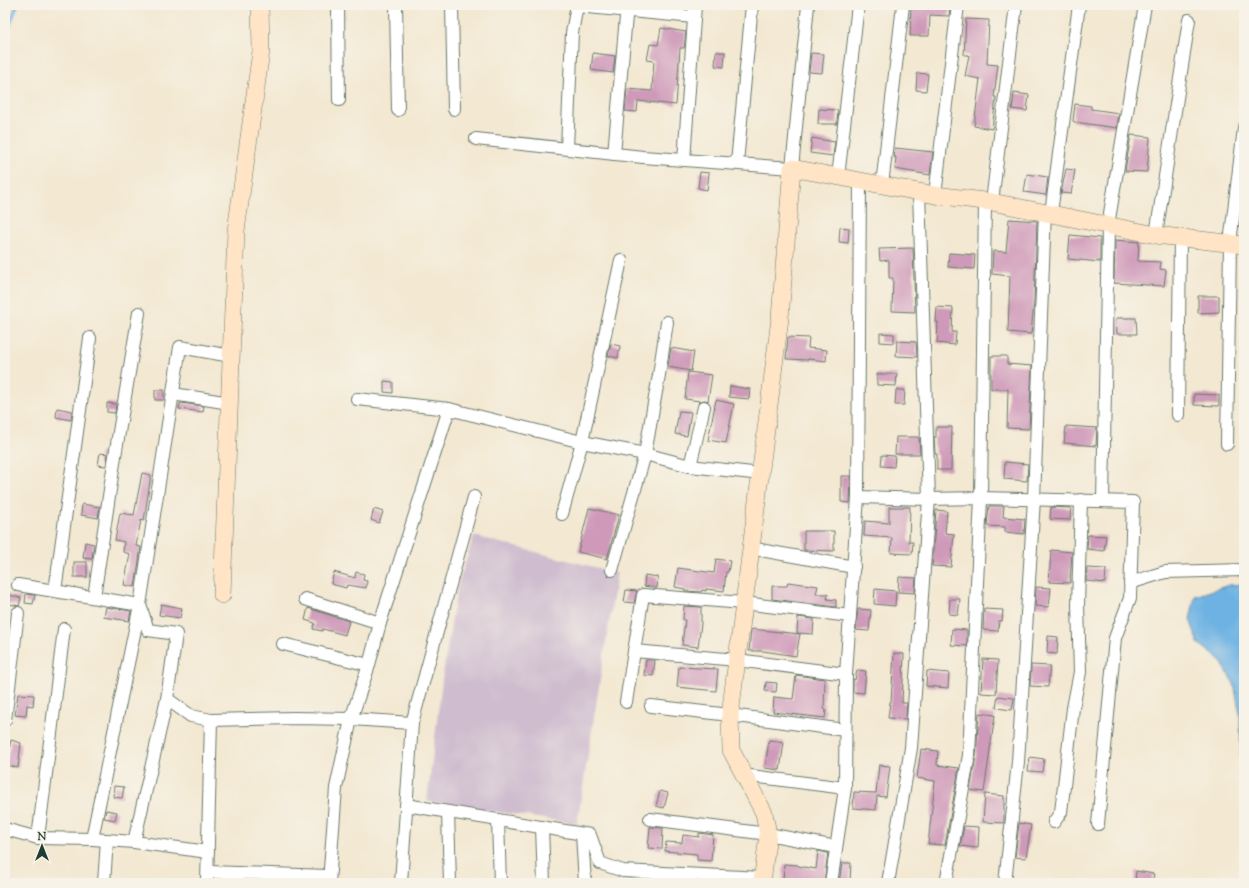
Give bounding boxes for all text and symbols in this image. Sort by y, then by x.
north arrow [22,826,62,866]
text: N [37,829,47,845]

